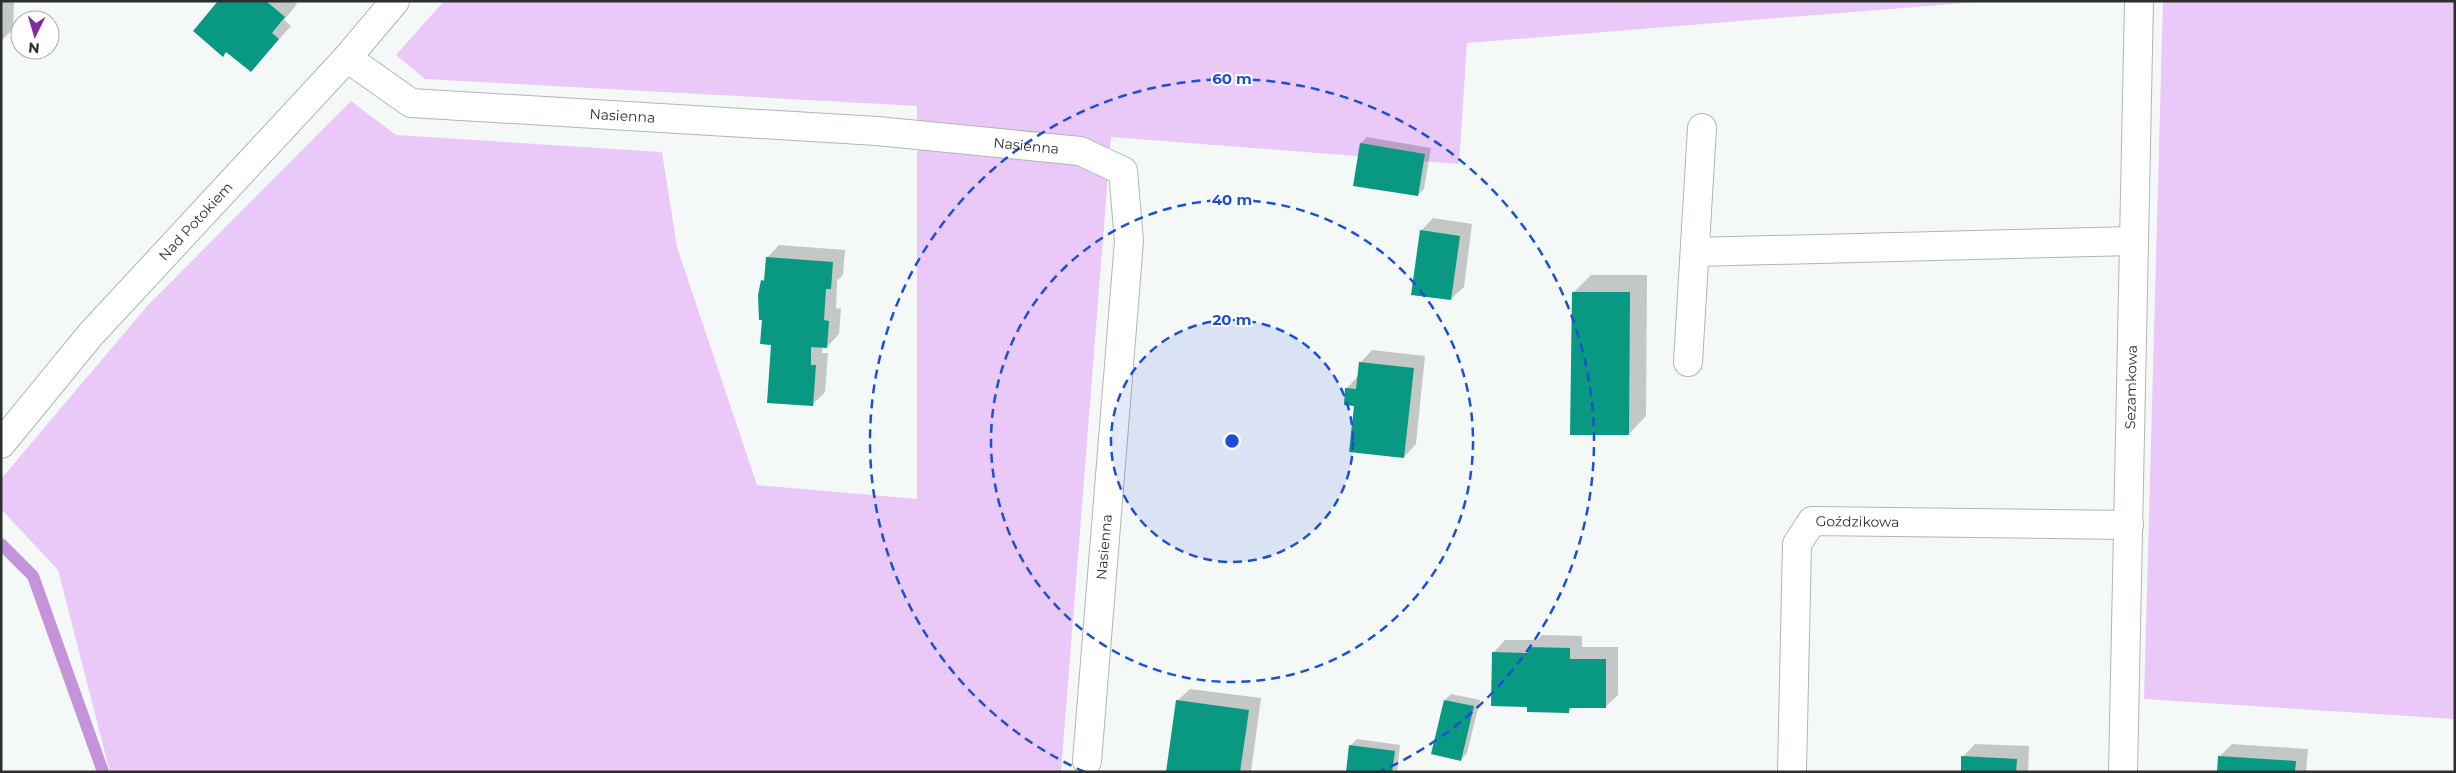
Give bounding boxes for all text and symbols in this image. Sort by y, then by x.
north arrow [10,10,60,60]
text: N [27,38,40,57]
text: 60 m [1212,69,1252,88]
street label: Nasienna [589,105,656,127]
street label: Nasienna [993,134,1060,158]
street label: Nad Potokiem [155,178,237,264]
text: 40 m [1212,190,1252,209]
text: 20 m [1212,310,1252,329]
street label: Sezamkowa [2121,345,2141,429]
centre of rings [1223,432,1241,450]
street label: Goździkowa [1815,512,1900,531]
street label: Nasienna [1092,513,1116,581]

